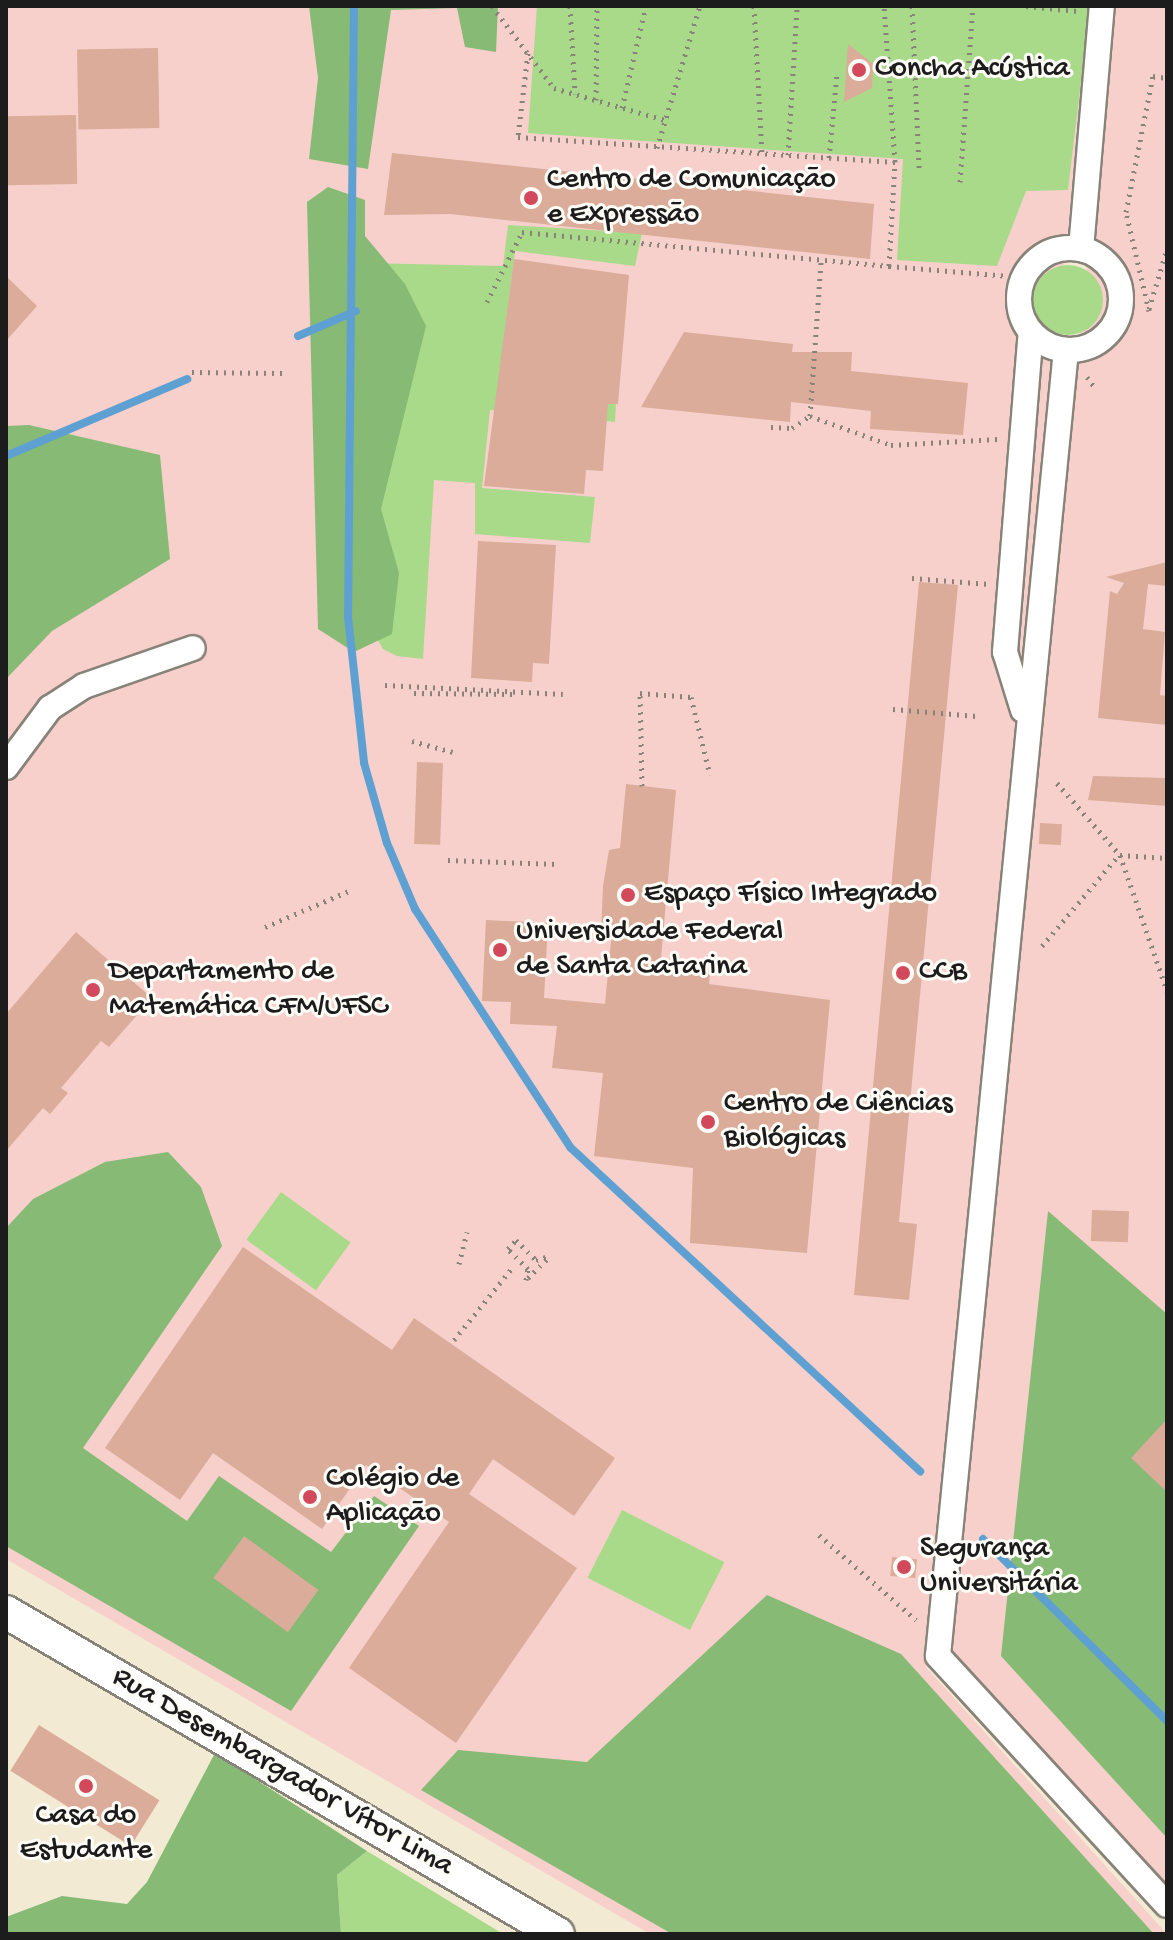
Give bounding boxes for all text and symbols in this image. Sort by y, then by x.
place label: Concha Acústica [875,52,1070,88]
marker: Concha Acústica [850,61,868,79]
place label: Centro de Comunicação e Expressão [547,163,836,234]
marker: Centro de Comunicação e Expressão [522,189,540,207]
place label: Espaço Físico Integrado [644,877,937,913]
marker: Espaço Físico Integrado [619,886,637,904]
place label: Universidade Federal de Santa Catarina [516,915,783,986]
marker: Universidade Federal de Santa Catarina [491,941,509,959]
place label: Departamento de Matemática CFM/UFSC [109,955,387,1026]
place label: CCB [919,955,967,991]
marker: CCB [894,964,912,982]
marker: Departamento de Matemática CFM/UFSC [84,981,102,999]
place label: Centro de Ciências Biológicas [724,1087,953,1158]
marker: Centro de Ciências Biológicas [699,1113,717,1131]
place label: Colégio de Aplicação [326,1462,459,1532]
marker: Colégio de Aplicação [301,1488,319,1506]
place label: Segurança Universitária [920,1532,1078,1602]
marker: Segurança Universitária [895,1558,913,1576]
street label: Rua Desembargador Vítor Lima [105,1660,459,1886]
marker: Casa do Estudante [77,1777,95,1795]
place label: Casa do Estudante [20,1799,152,1870]

